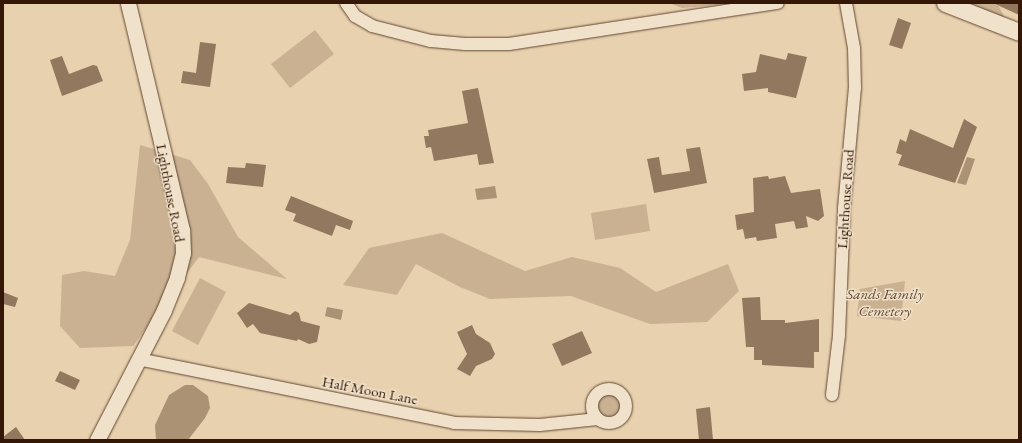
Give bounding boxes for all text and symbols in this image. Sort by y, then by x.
street label: Lighthouse Road [153,142,189,244]
street label: Lighthouse Road [833,149,857,249]
park label: Sands Family Cemetery [846,284,924,319]
street label: Half Moon Lane [321,372,419,408]

